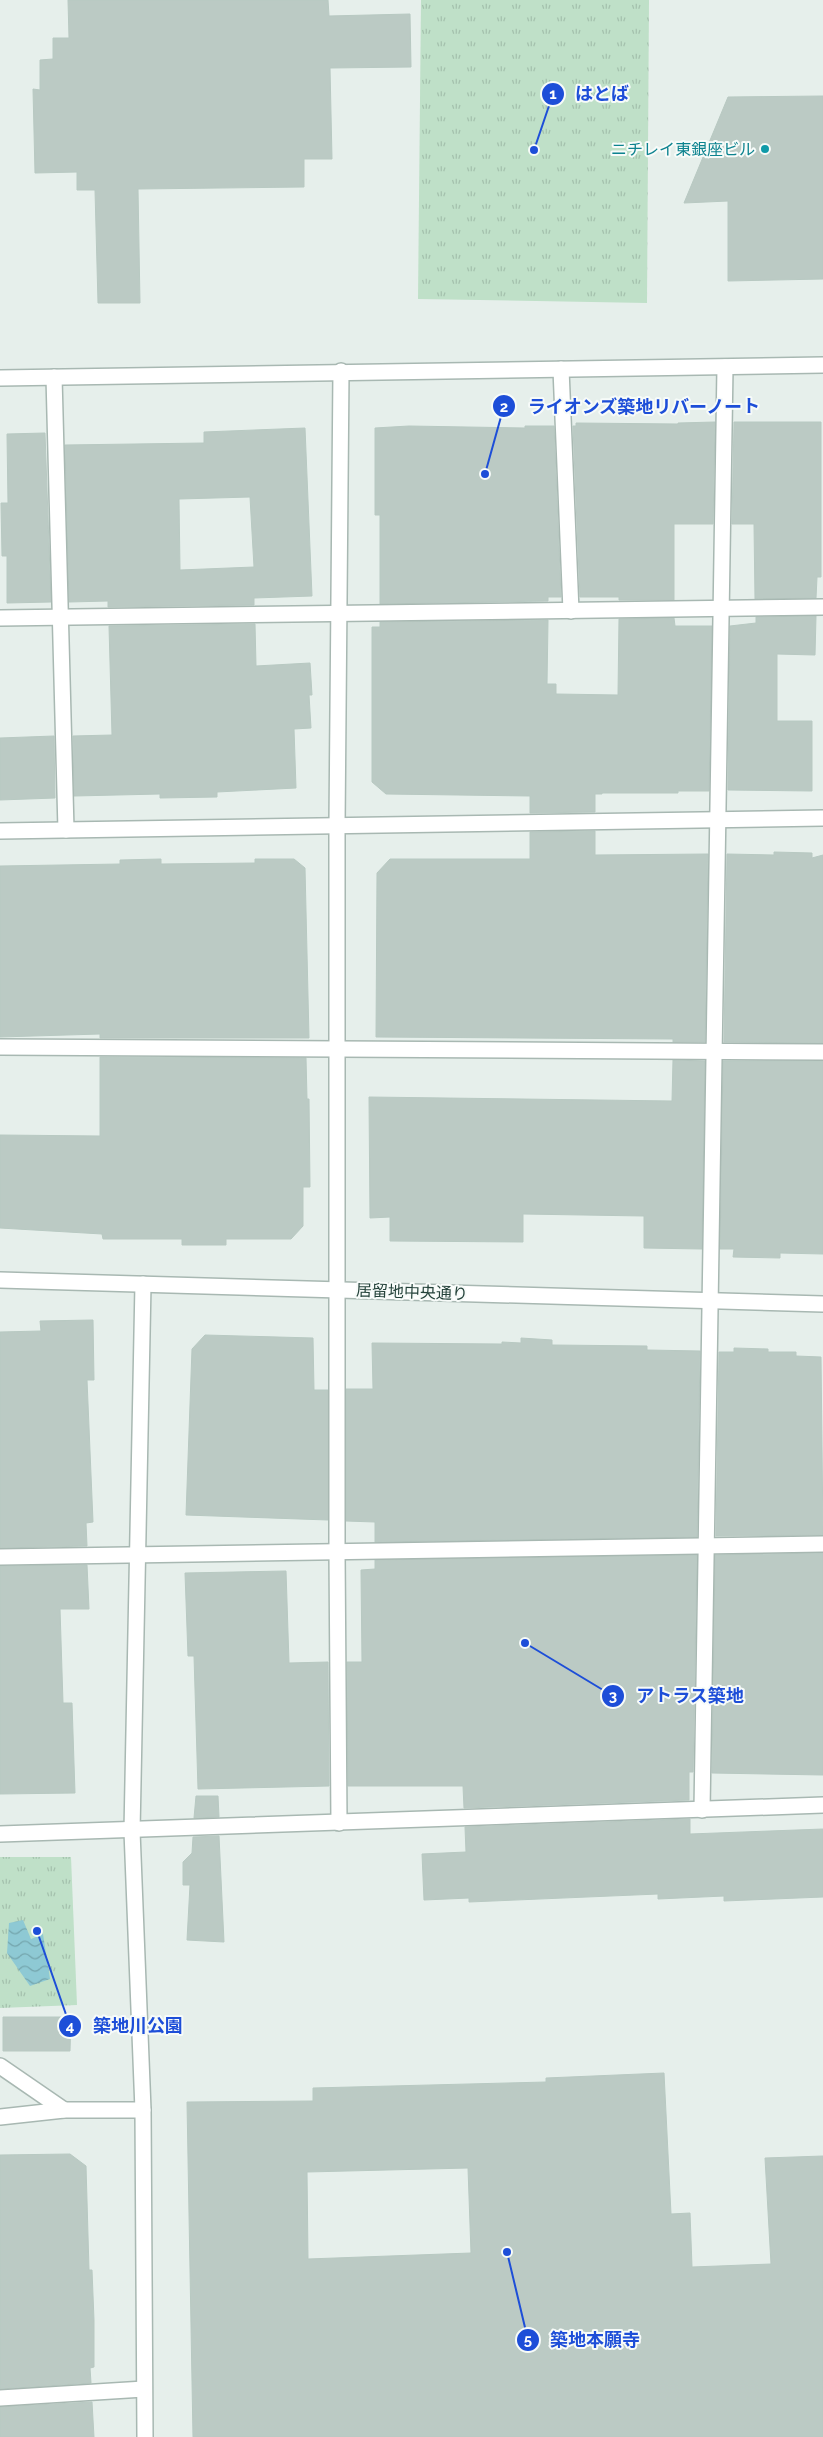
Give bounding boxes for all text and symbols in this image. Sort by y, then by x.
callout: はとば [540,78,639,111]
text: はとば [575,83,629,104]
text: 1 [549,85,557,103]
place label: ニチレイ東銀座ビル [611,140,755,159]
marker: ニチレイ東銀座ビル [759,143,771,155]
callout: ライオンズ築地リバーノート [492,390,771,423]
text: ライオンズ築地リバーノート [528,396,760,417]
text: 2 [500,398,508,416]
street label: 居留地中央通り [356,1281,468,1303]
callout: アトラス築地 [601,1679,754,1712]
text: アトラス築地 [636,1685,744,1706]
text: 3 [609,1687,617,1705]
callout: 築地川公園 [58,2010,193,2043]
text: 築地川公園 [93,2015,183,2036]
text: 4 [66,2017,75,2035]
callout: 築地本願寺 [515,2324,650,2357]
text: 築地本願寺 [550,2329,640,2350]
text: 5 [524,2331,532,2349]

